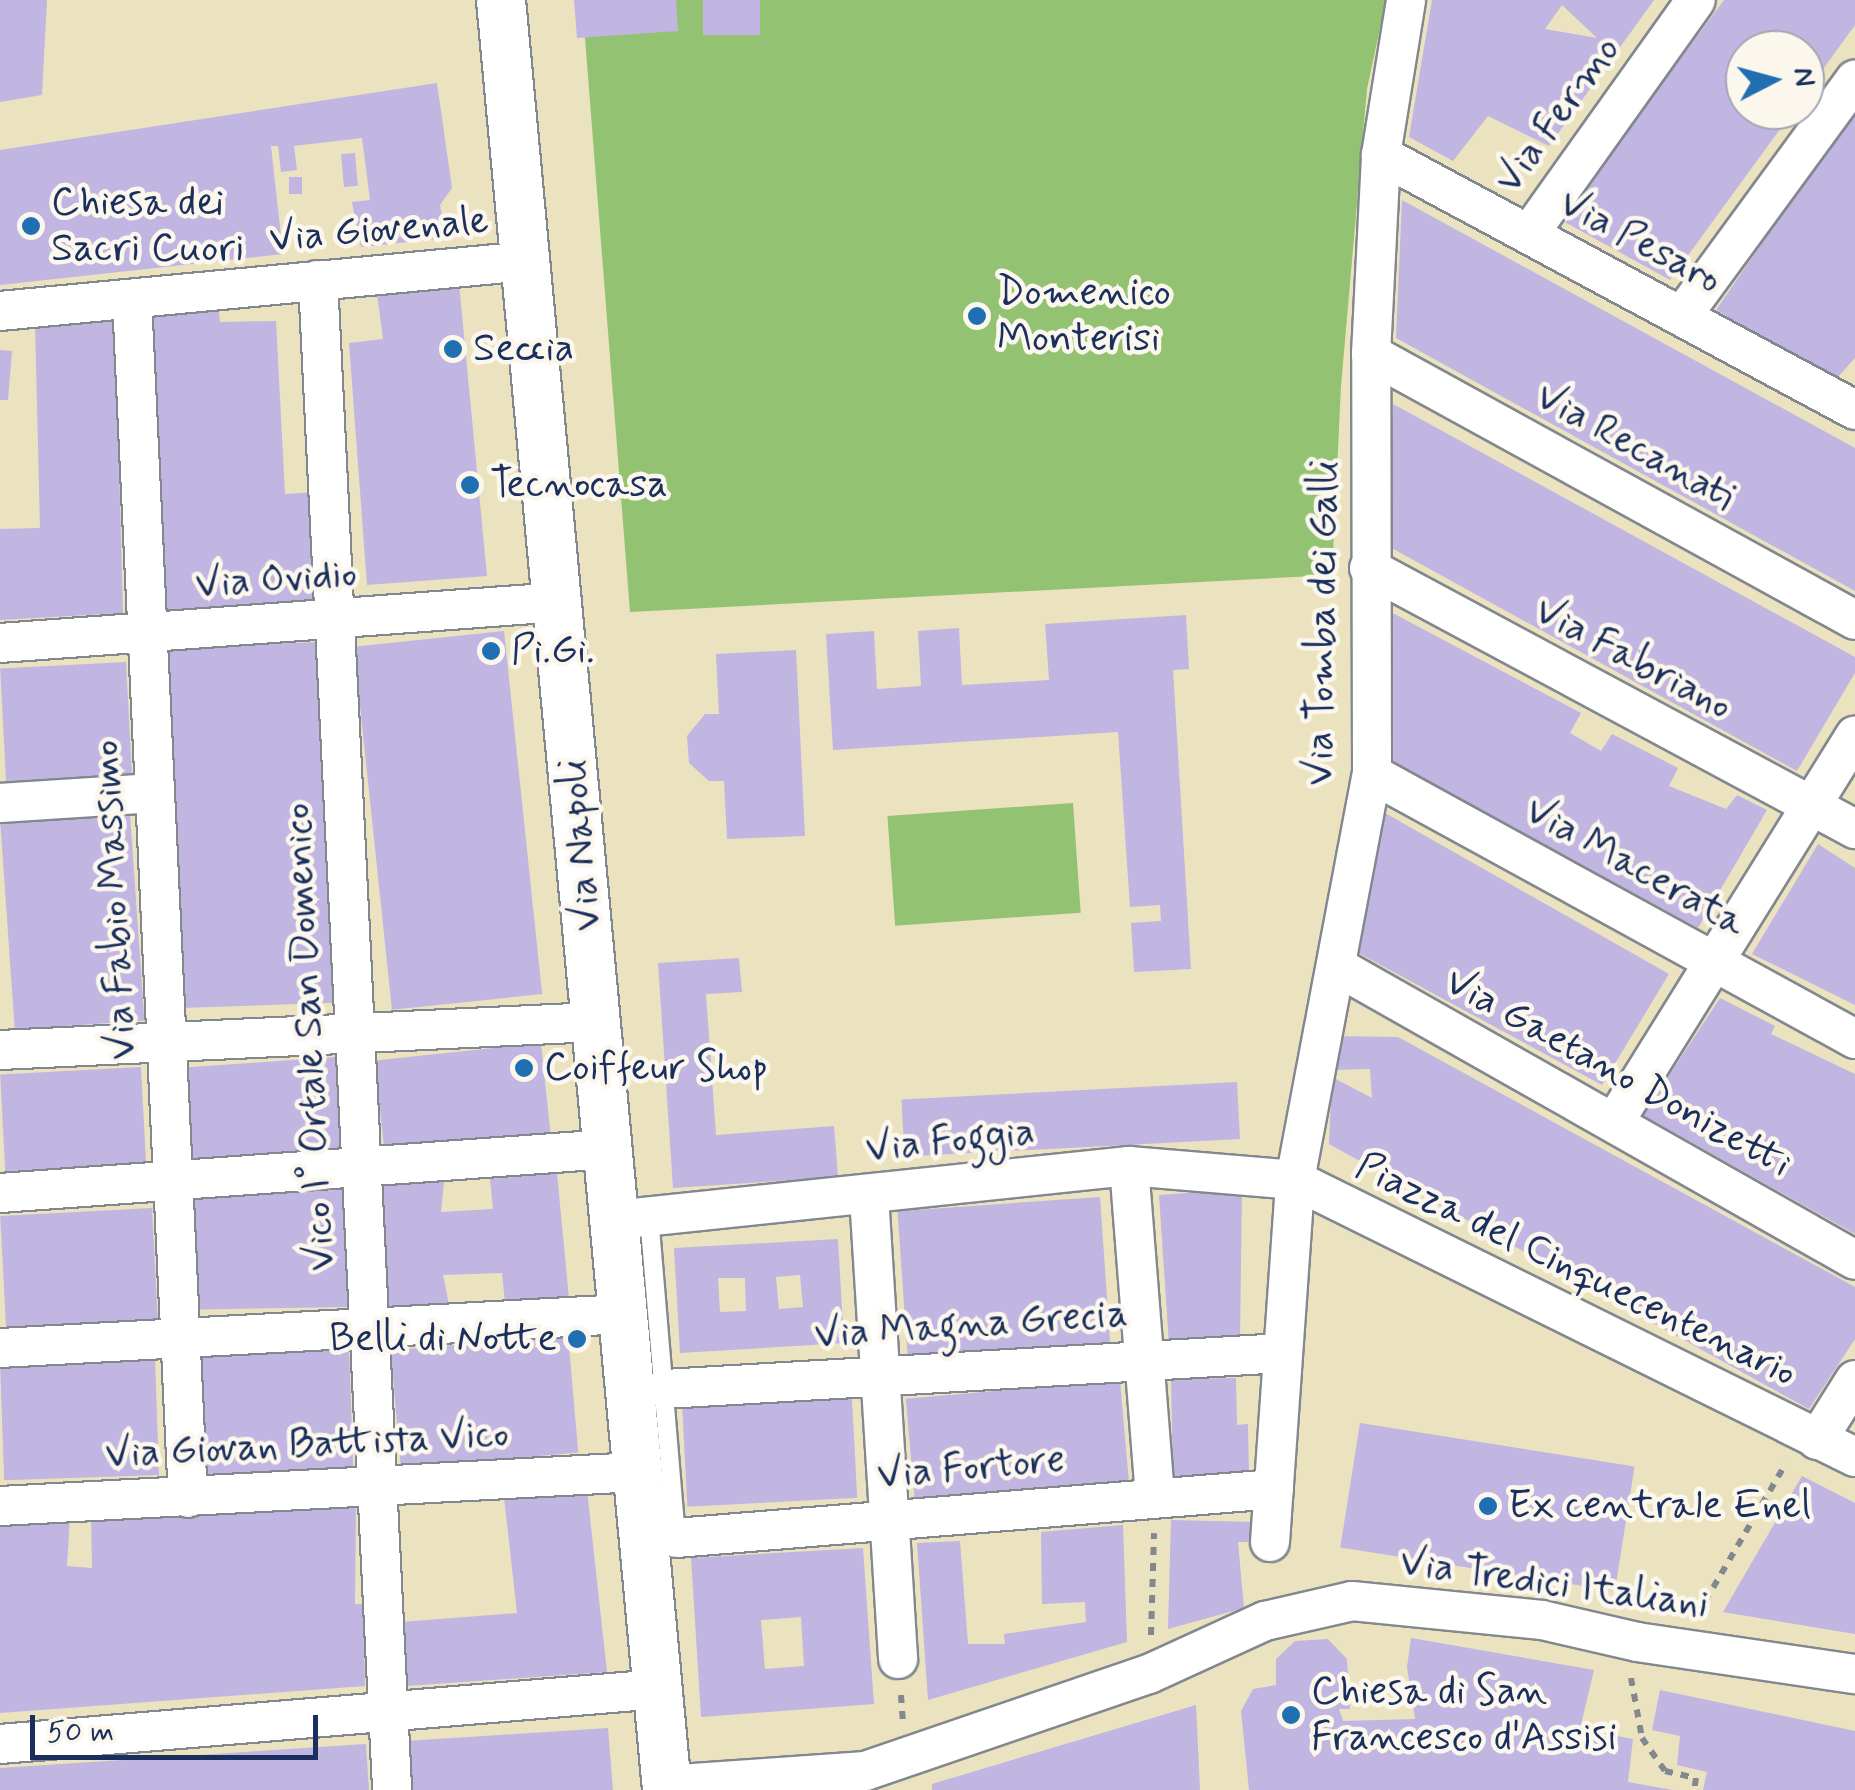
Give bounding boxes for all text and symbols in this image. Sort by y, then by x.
street label: Via Fermo [1485,27,1631,203]
north arrow [1725,30,1825,130]
text: N [1784,66,1823,88]
place label: Chiesa dei Sacri Cuori [51,179,239,273]
street label: Via Pesaro [1552,180,1728,304]
street label: Via Giovenale [267,197,491,263]
marker: Chiesa dei Sacri Cuori [20,215,42,237]
place label: Domenico Monterisi [997,269,1171,363]
marker: Domenico Monterisi [966,305,988,327]
place label: Seccia [473,325,574,373]
marker: Seccia [442,338,464,360]
street label: Via Recanati [1525,372,1745,522]
street label: Via Tomba dei Galli [1296,459,1350,787]
place label: Tecnocasa [490,461,668,509]
marker: Tecnocasa [459,474,481,496]
street label: Via Ovidio [191,550,361,610]
street label: Via Fabriano [1525,587,1741,731]
place label: Pi.Gi. [511,627,595,675]
marker: Pi.Gi. [480,640,502,662]
street label: Via Fabio Massimo [83,744,147,1056]
street label: Via Napoli [550,758,612,932]
street label: Via Macerata [1518,788,1752,946]
street label: Vico I° Ortale San Domenico [273,790,347,1284]
street label: Via Gaetano Donizetti [1436,958,1800,1188]
place label: Coiffeur Shop [544,1044,770,1092]
marker: Coiffeur Shop [513,1057,535,1079]
street label: Via Foggia [860,1108,1040,1174]
street label: Piazza del Cinquecentenario [1349,1143,1803,1397]
street label: Via Magna Grecia [815,1290,1127,1360]
place label: Belli di Notte [329,1315,557,1363]
marker: Belli di Notte [566,1328,588,1350]
street label: Via Giovan Battista Vico [103,1410,511,1480]
street label: Via Fortore [876,1436,1066,1500]
place label: Ex centrale Enel [1508,1482,1788,1530]
marker: Ex centrale Enel [1477,1495,1499,1517]
street label: Via Tredici Italiani [1393,1538,1715,1630]
place label: Chiesa di San Francesco d'Assisi [1311,1668,1617,1762]
scale bar [35,1695,322,1757]
marker: Chiesa di San Francesco d'Assisi [1280,1704,1302,1726]
text: 50 m [47,1713,114,1752]

